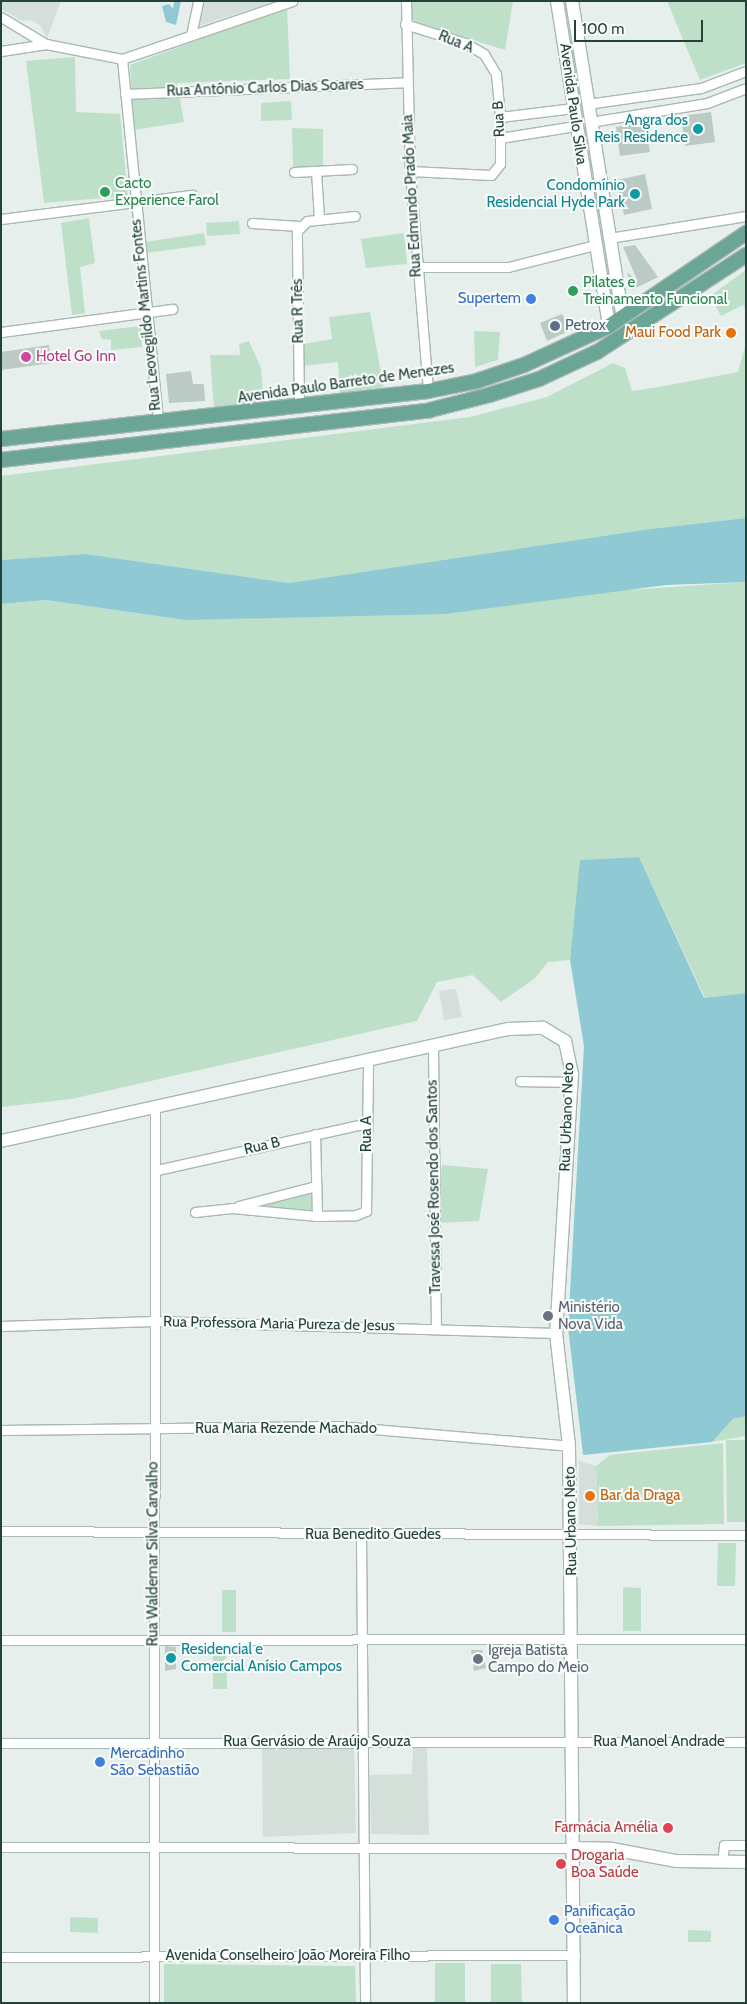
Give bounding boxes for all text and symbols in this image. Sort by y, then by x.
scale bar [577,10,706,42]
text: 100 m [582,20,624,38]
street label: Rua A [436,27,476,57]
street label: Avenida Paulo Silva [556,42,590,166]
street label: Rua Antônio Carlos Dias Soares [166,76,364,100]
street label: Rua B [489,100,509,138]
place label: Angra dos Reis Residence [594,111,688,146]
street label: Rua Edmundo Prado Maia [399,114,425,278]
marker: Angra dos Reis Residence [692,123,704,135]
place label: Cacto Experience Farol [115,174,219,209]
place label: Condomínio Residencial Hyde Park [486,176,625,211]
marker: Cacto Experience Farol [99,186,111,198]
marker: Condomínio Residencial Hyde Park [629,188,641,200]
street label: Rua Leovegildo Martins Fontes [127,218,165,412]
place label: Pilates e Treinamento Funcional [583,273,727,308]
street label: Rua R Três [288,278,308,344]
marker: Pilates e Treinamento Funcional [567,285,579,297]
place label: Supertem [458,290,521,308]
marker: Supertem [525,293,537,305]
place label: Petrox [565,317,606,335]
marker: Petrox [549,320,561,332]
place label: Maui Food Park [625,324,721,342]
marker: Maui Food Park [725,327,737,339]
place label: Hotel Go Inn [36,348,116,366]
marker: Hotel Go Inn [20,351,32,363]
street label: Avenida Paulo Barreto de Menezes [237,359,455,407]
street label: Rua Urbano Neto [556,1062,578,1172]
street label: Travessa José Rosendo dos Santos [423,1080,445,1294]
street label: Rua A [358,1116,376,1152]
street label: Rua B [242,1133,282,1159]
place label: Ministério Nova Vida [558,1298,623,1333]
marker: Ministério Nova Vida [542,1310,554,1322]
street label: Rua Professora Maria Pureza de Jesus [163,1313,395,1335]
street label: Rua Maria Rezende Machado [195,1420,377,1438]
street label: Rua Waldemar Silva Carvalho [144,1462,162,1646]
street label: Rua Urbano Neto [561,1466,581,1576]
place label: Bar da Draga [600,1487,680,1505]
marker: Bar da Draga [584,1490,596,1502]
street label: Rua Benedito Guedes [305,1526,441,1544]
place label: Residencial e Comercial Anísio Campos [181,1640,342,1675]
place label: Igreja Batista Campo do Meio [488,1641,589,1676]
marker: Residencial e Comercial Anísio Campos [165,1652,177,1664]
marker: Igreja Batista Campo do Meio [472,1653,484,1665]
street label: Rua Gervásio de Araújo Souza [223,1733,411,1751]
street label: Rua Manoel Andrade [593,1733,725,1751]
place label: Mercadinho São Sebastião [110,1744,199,1779]
marker: Mercadinho São Sebastião [94,1756,106,1768]
place label: Farmácia Amélia [554,1819,658,1837]
marker: Farmácia Amélia [662,1822,674,1834]
place label: Drogaria Boa Saúde [571,1846,639,1881]
marker: Drogaria Boa Saúde [555,1858,567,1870]
place label: Panificação Oceãnica [564,1902,636,1937]
marker: Panificação Oceãnica [548,1914,560,1926]
street label: Avenida Conselheiro João Moreira Filho [166,1947,410,1965]

